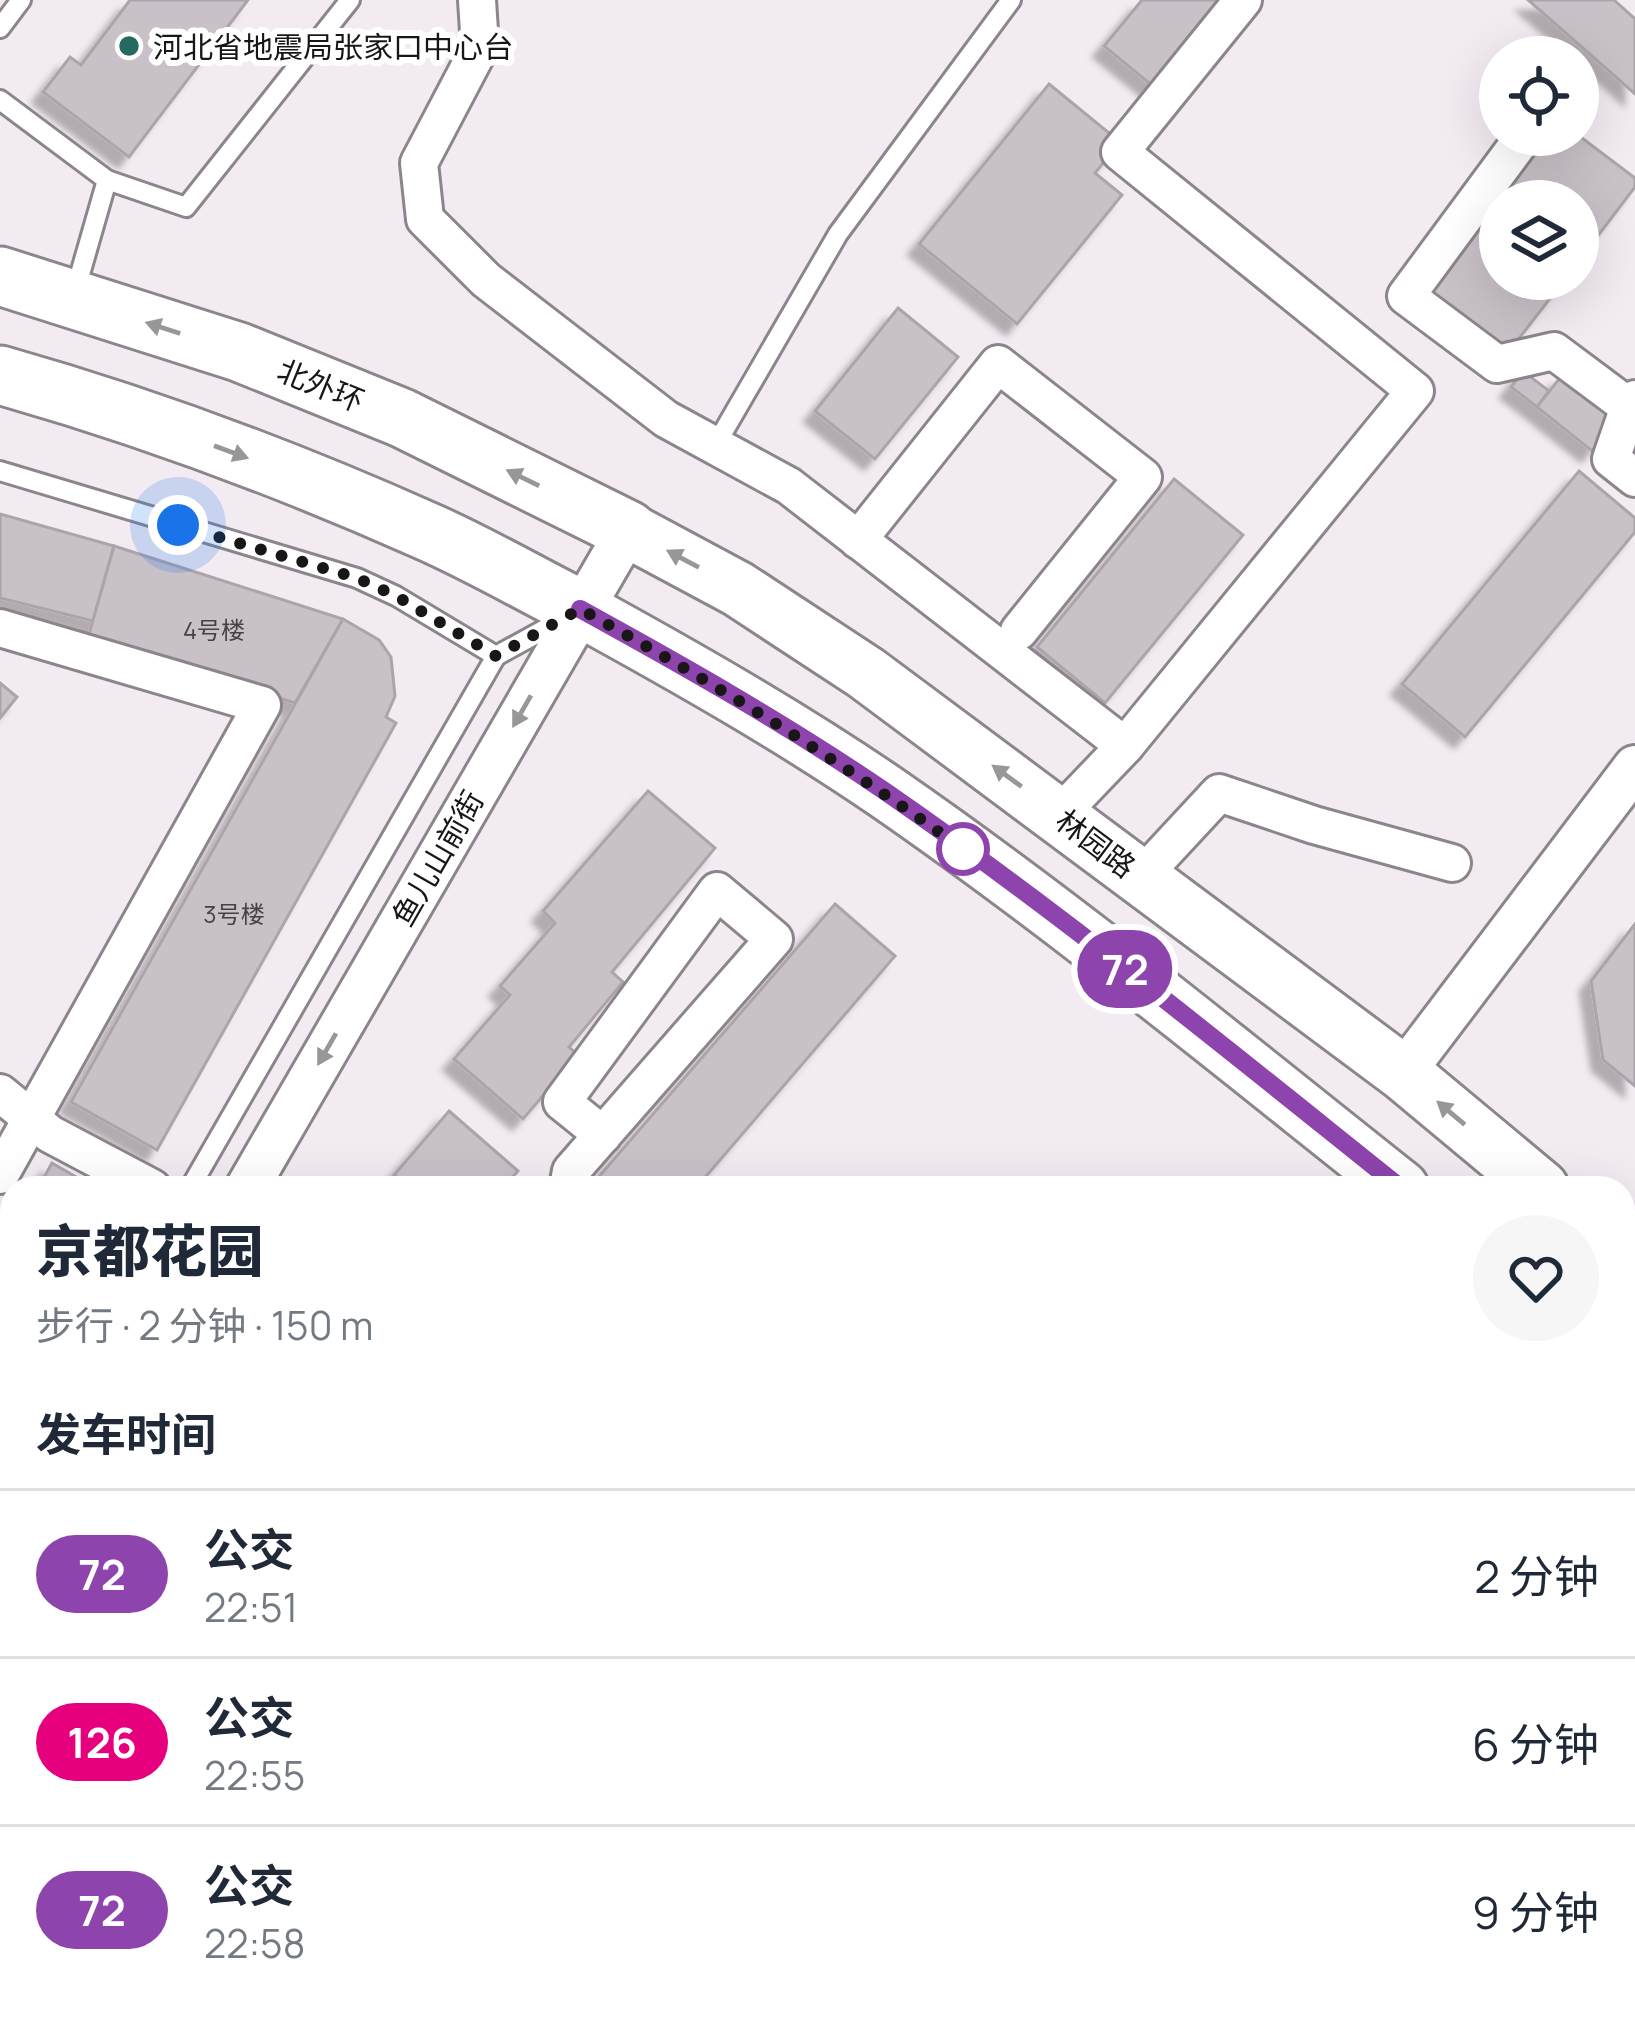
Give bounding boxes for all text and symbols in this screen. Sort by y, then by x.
place label: 河北省地震局张家口中心台 [153,26,513,67]
marker: 河北省地震局张家口中心台 [116,33,142,59]
map controls [1479,36,1599,300]
button: locate [1479,36,1599,156]
button: layers [1479,180,1599,300]
one-way arrow [144,318,181,337]
street label: 北外环 [272,349,370,421]
one-way arrow [213,444,249,462]
one-way arrow [506,468,540,488]
your location [148,495,208,555]
one-way arrow [665,549,700,570]
house number: 4号楼 [183,613,245,646]
one-way arrow [512,694,533,728]
one-way arrow [991,765,1023,789]
street label: 鱼儿山前街 [382,783,492,933]
street label: 林园路 [1048,800,1144,886]
unlabelled marker [938,824,988,874]
house number: 3号楼 [203,897,265,930]
line badge: 72 [1071,930,1179,1008]
text: 72 [1101,940,1149,998]
one-way arrow [318,1032,339,1066]
one-way arrow [1436,1101,1466,1127]
text: 京都花园 [36,1211,264,1289]
button: heart [1473,1215,1599,1341]
text: 步行 · 2 分钟 · 150 m [36,1298,373,1352]
text: 发车时间 [36,1403,216,1465]
text: 公交 [204,1518,294,1580]
text: 72 [78,1545,126,1603]
text: 2 分钟 [1474,1545,1599,1607]
text: 22:51 [204,1580,298,1634]
text: 公交 [204,1686,294,1748]
text: 126 [67,1713,137,1771]
text: 6 分钟 [1472,1713,1599,1775]
text: 22:55 [204,1748,305,1802]
text: 公交 [204,1854,294,1916]
text: 72 [78,1881,126,1939]
text: 9 分钟 [1472,1881,1599,1943]
text: 22:58 [204,1916,305,1970]

